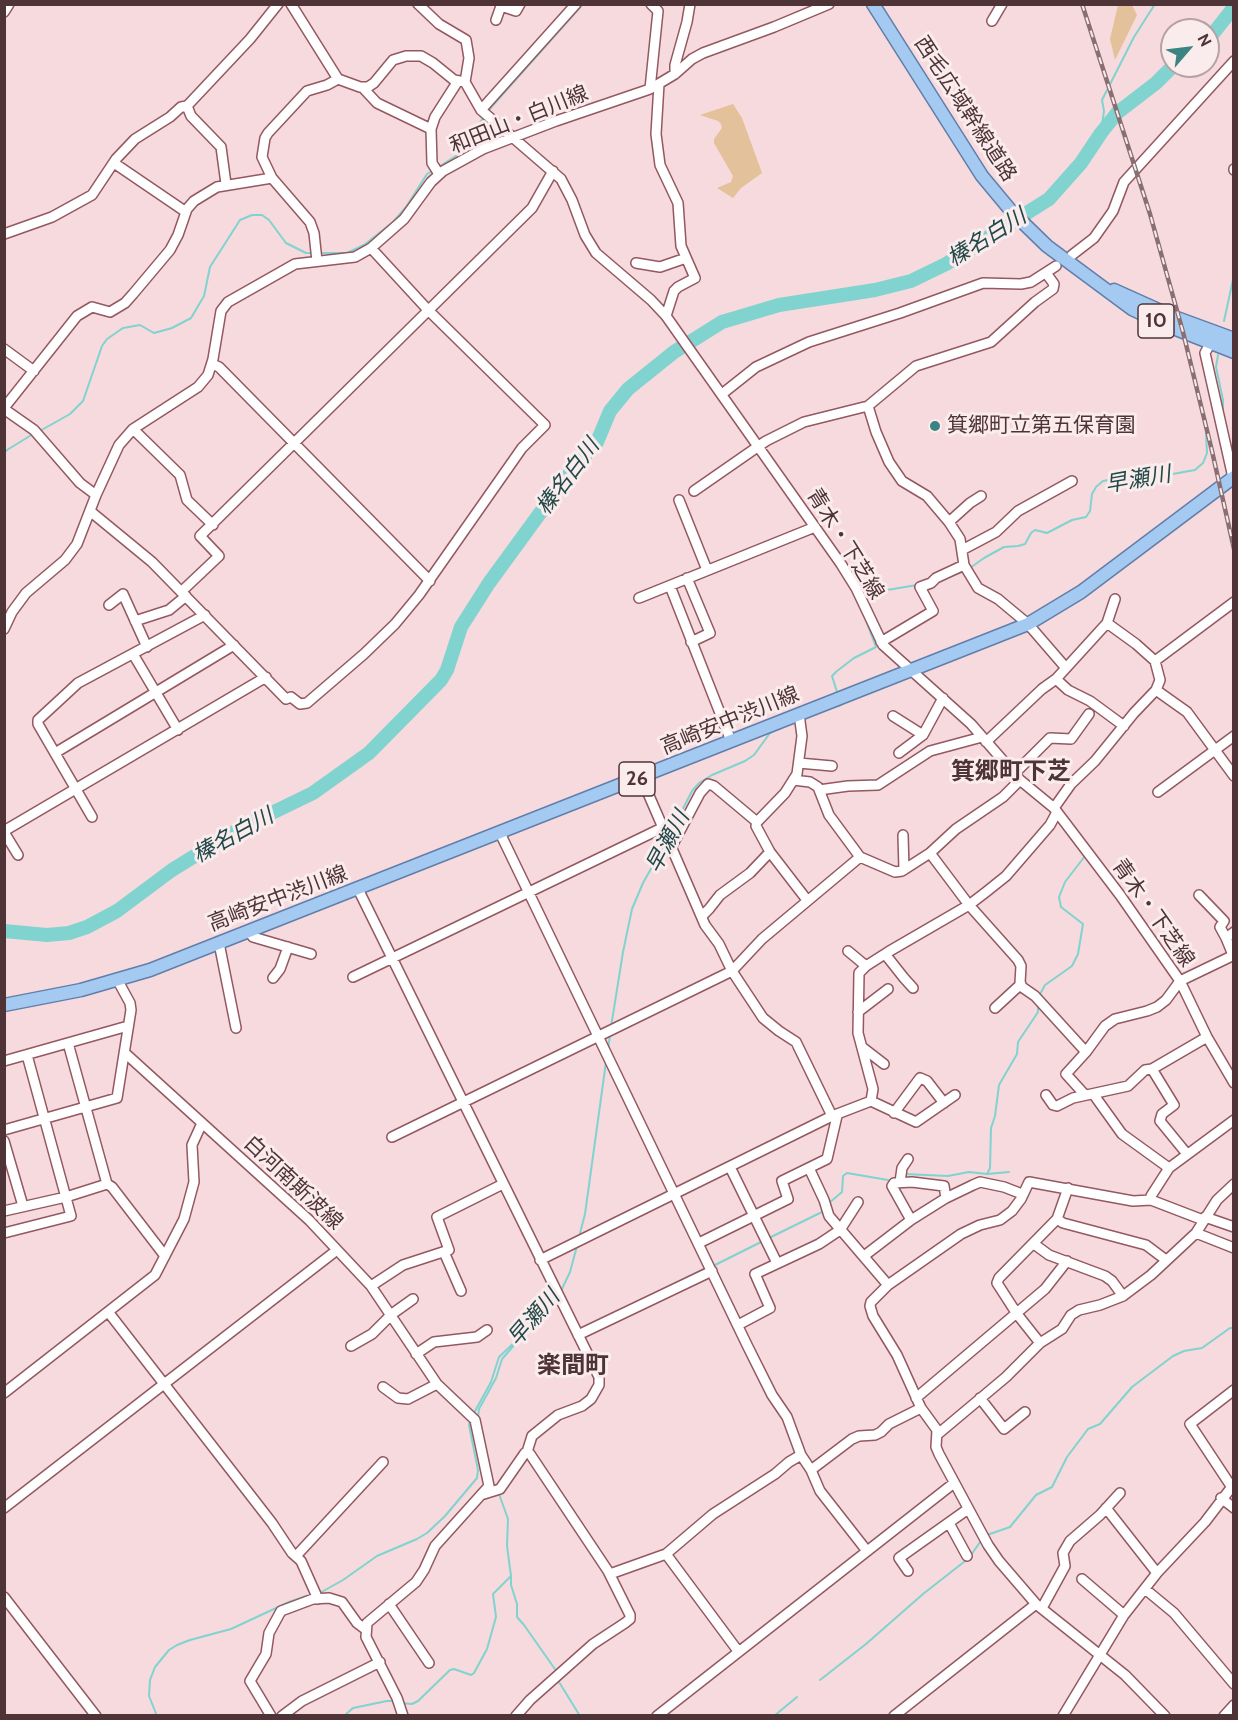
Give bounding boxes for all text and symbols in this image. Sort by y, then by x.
north arrow [1160,18,1220,78]
text: N [1194,31,1216,50]
street label: 西毛広域幹線道路 [909,32,1021,186]
street label: 和田山・白川線 [446,81,592,159]
water label: 榛名白川 [943,203,1031,273]
road number: 10 [1138,304,1174,338]
place label: 箕郷町立第五保育園 [947,413,1136,439]
marker: 箕郷町立第五保育園 [928,419,942,433]
water label: 榛名白川 [531,434,605,520]
water label: 早瀬川 [1103,461,1173,499]
street label: 青木・下芝線 [801,484,889,604]
street label: 高崎安中渋川線 [657,682,803,760]
district label: 箕郷町下芝 [951,758,1071,786]
road number: 26 [619,762,655,796]
water label: 榛名白川 [188,803,278,869]
water label: 早瀬川 [641,807,695,877]
street label: 青木・下芝線 [1107,854,1199,972]
street label: 高崎安中渋川線 [205,861,351,937]
street label: 白河南斯波線 [238,1131,348,1235]
water label: 早瀬川 [502,1284,566,1352]
district label: 楽間町 [537,1352,609,1380]

